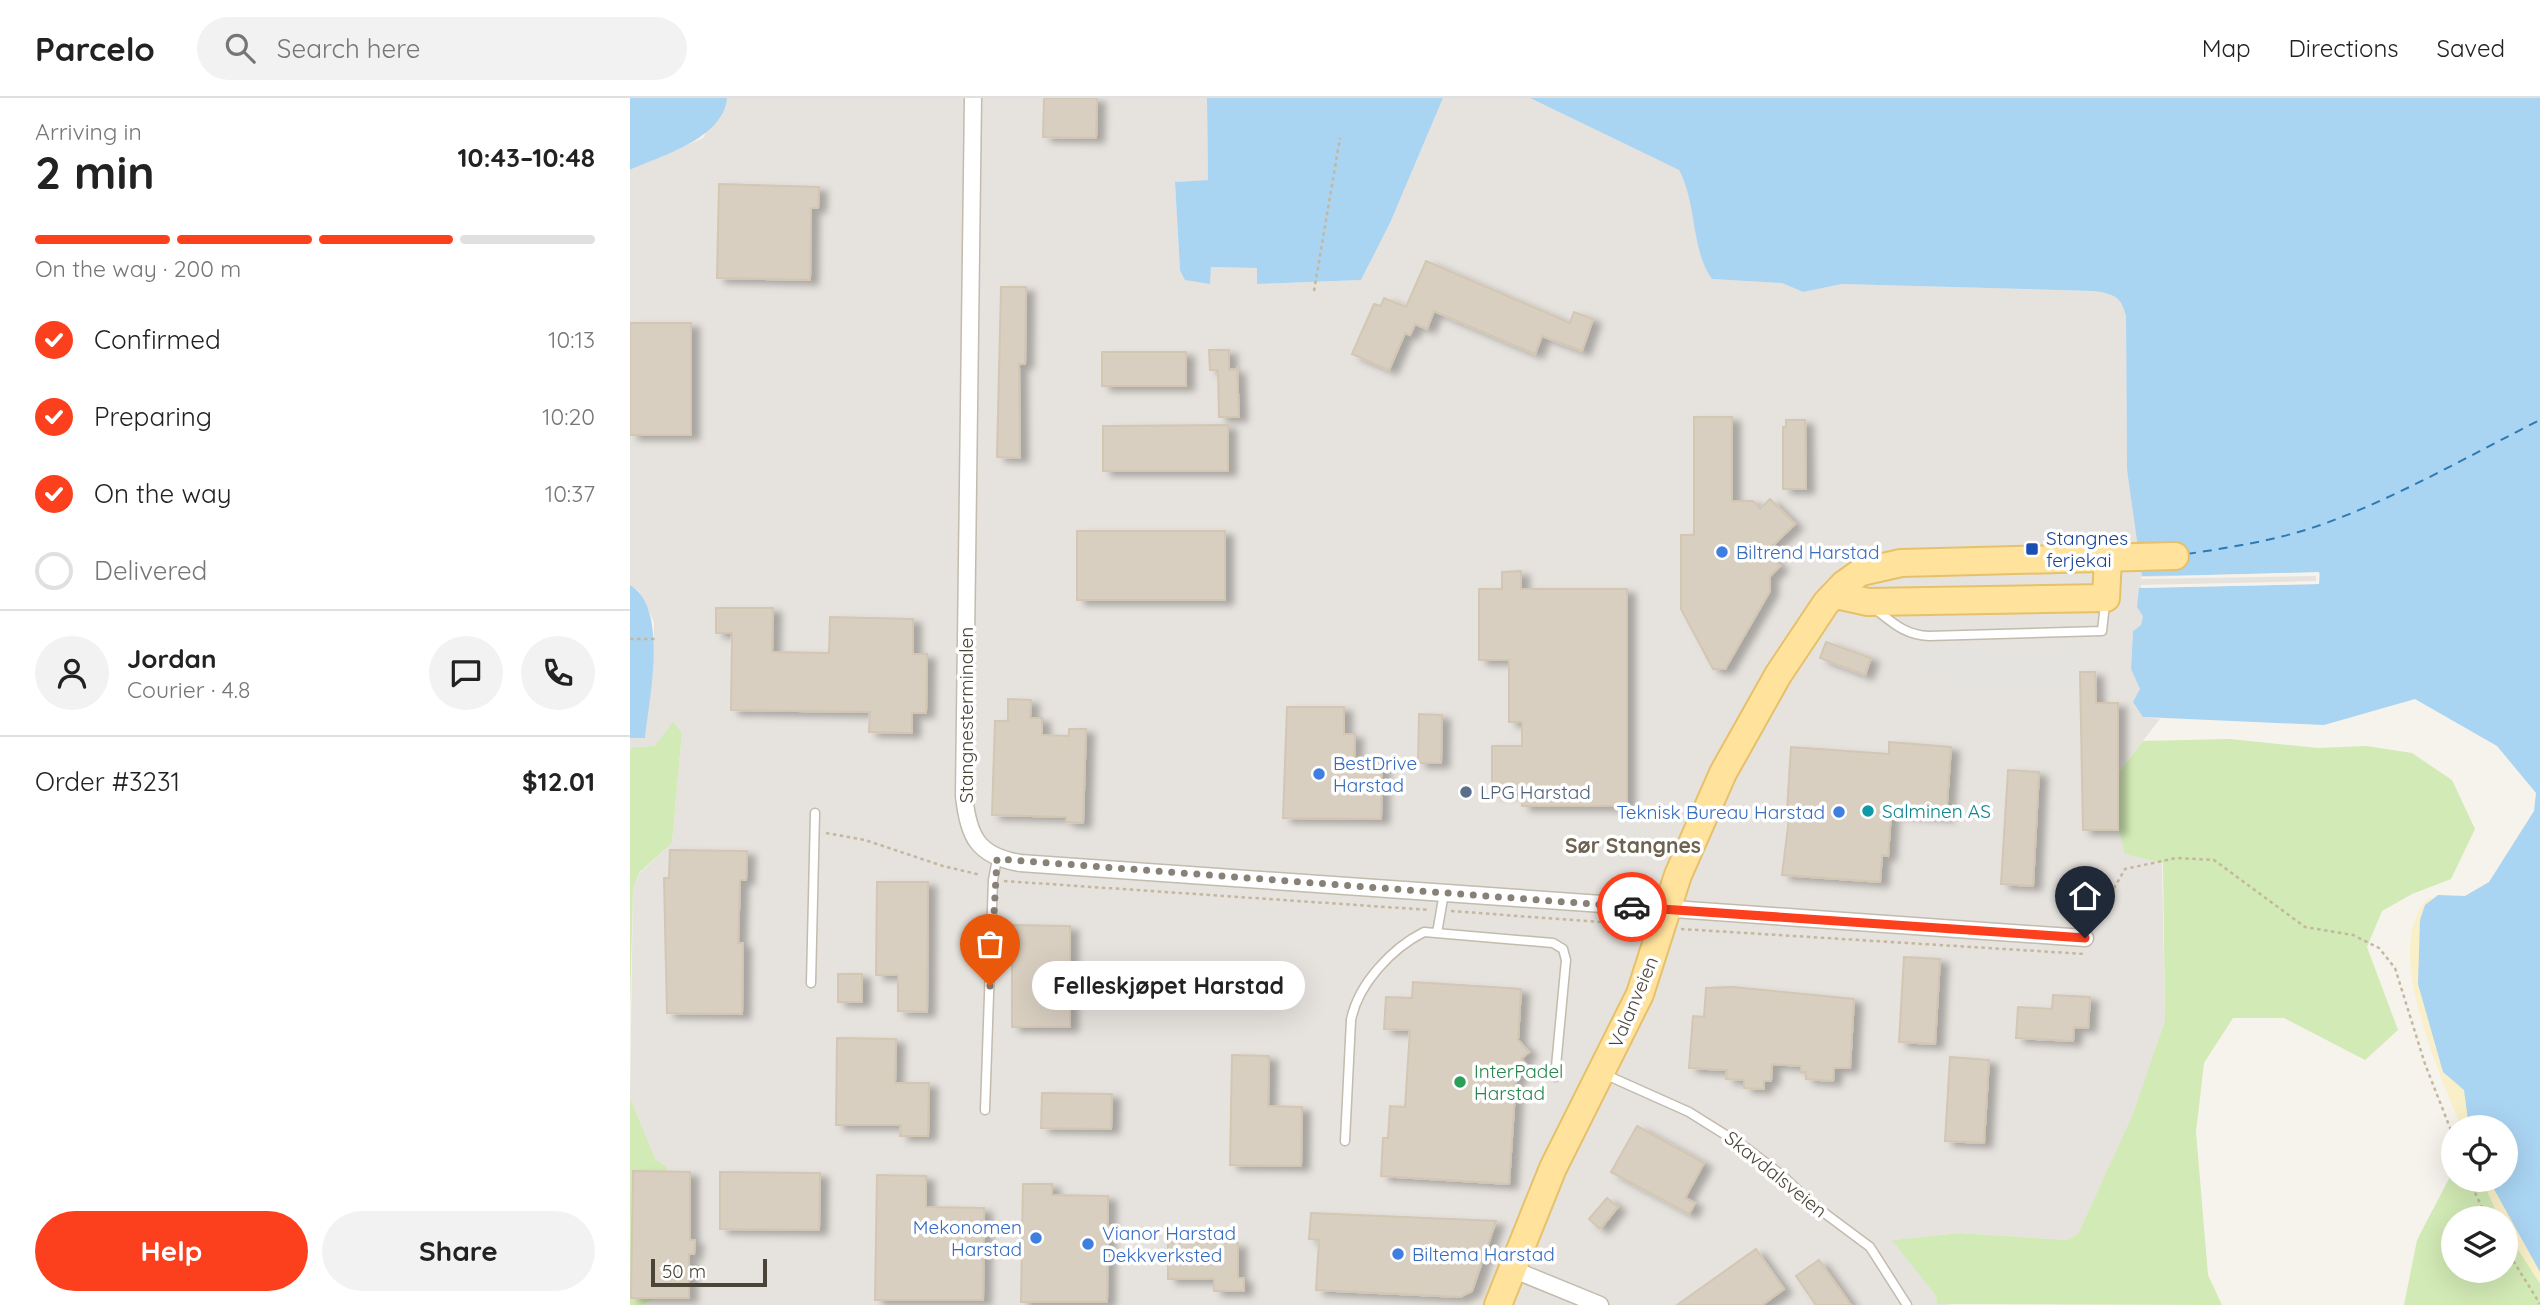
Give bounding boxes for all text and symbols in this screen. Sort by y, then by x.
search box [197,17,687,80]
text: Parcelo [35,28,155,69]
icon: search [221,29,259,67]
text: Search here [277,32,420,65]
text: Map [2202,33,2251,63]
text: Directions [2289,33,2399,63]
text: Saved [2437,33,2505,63]
text: Arriving in [35,117,142,146]
text: 10:43–10:48 [457,141,595,174]
text: 2 min [35,143,155,201]
text: On the way · 200 m [35,254,241,283]
icon: check [35,321,73,359]
text: Confirmed [94,323,221,356]
text: 10:13 [548,325,595,354]
icon: check [35,398,73,436]
text: Preparing [94,400,212,433]
text: 10:20 [542,402,595,431]
icon: check [35,475,73,513]
text: On the way [94,477,232,510]
text: 10:37 [545,479,595,508]
place label: Stangnes ferjekai [2046,526,2128,572]
place label: Biltrend Harstad [1736,540,1879,564]
marker: Stangnes ferjekai [2024,541,2040,557]
marker: Biltrend Harstad [1714,544,1730,560]
text: Delivered [94,554,207,587]
street label: Stangnesterminalen [954,627,978,803]
button: person [35,636,109,710]
button: chat [429,636,503,710]
button: phone [521,636,595,710]
text: Jordan [127,642,216,675]
text: Courier · 4.8 [127,675,250,704]
place label: BestDrive Harstad [1333,751,1417,797]
text: Order #3231 [35,765,180,798]
text: $12.01 [522,765,595,798]
marker: BestDrive Harstad [1311,766,1327,782]
place label: LPG Harstad [1480,780,1591,804]
marker: LPG Harstad [1458,784,1474,800]
place label: Salminen AS [1882,799,1991,823]
place label: Teknisk Bureau Harstad [1616,800,1825,824]
marker: Salminen AS [1860,803,1876,819]
marker: Teknisk Bureau Harstad [1831,804,1847,820]
district label: Sør Stangnes [1565,832,1701,858]
pin [2055,866,2115,938]
courier [1597,872,1667,942]
icon: home [2066,877,2104,915]
icon: car [1613,888,1651,926]
pin [960,914,1020,986]
icon: bag [971,925,1009,963]
street label: Valanveien [1603,953,1663,1051]
callout: Felleskjøpet Harstad [1032,962,1305,1010]
text: Felleskjøpet Harstad [1053,971,1284,1000]
place label: InterPadel Harstad [1474,1059,1564,1105]
marker: InterPadel Harstad [1452,1074,1468,1090]
map controls [2441,1115,2518,1283]
button: locate [2441,1115,2518,1192]
street label: Skavdalsveien [1720,1125,1832,1223]
button: layers [2441,1206,2518,1283]
button: Help [35,1211,308,1291]
button: Share [322,1211,595,1291]
place label: Mekonomen Harstad [913,1215,1022,1261]
place label: Vianor Harstad Dekkverksted [1102,1221,1236,1267]
marker: Mekonomen Harstad [1028,1230,1044,1246]
marker: Vianor Harstad Dekkverksted [1080,1236,1096,1252]
place label: Biltema Harstad [1412,1242,1555,1266]
marker: Biltema Harstad [1390,1246,1406,1262]
scale bar [651,1256,766,1288]
text: 50 m [662,1259,706,1283]

